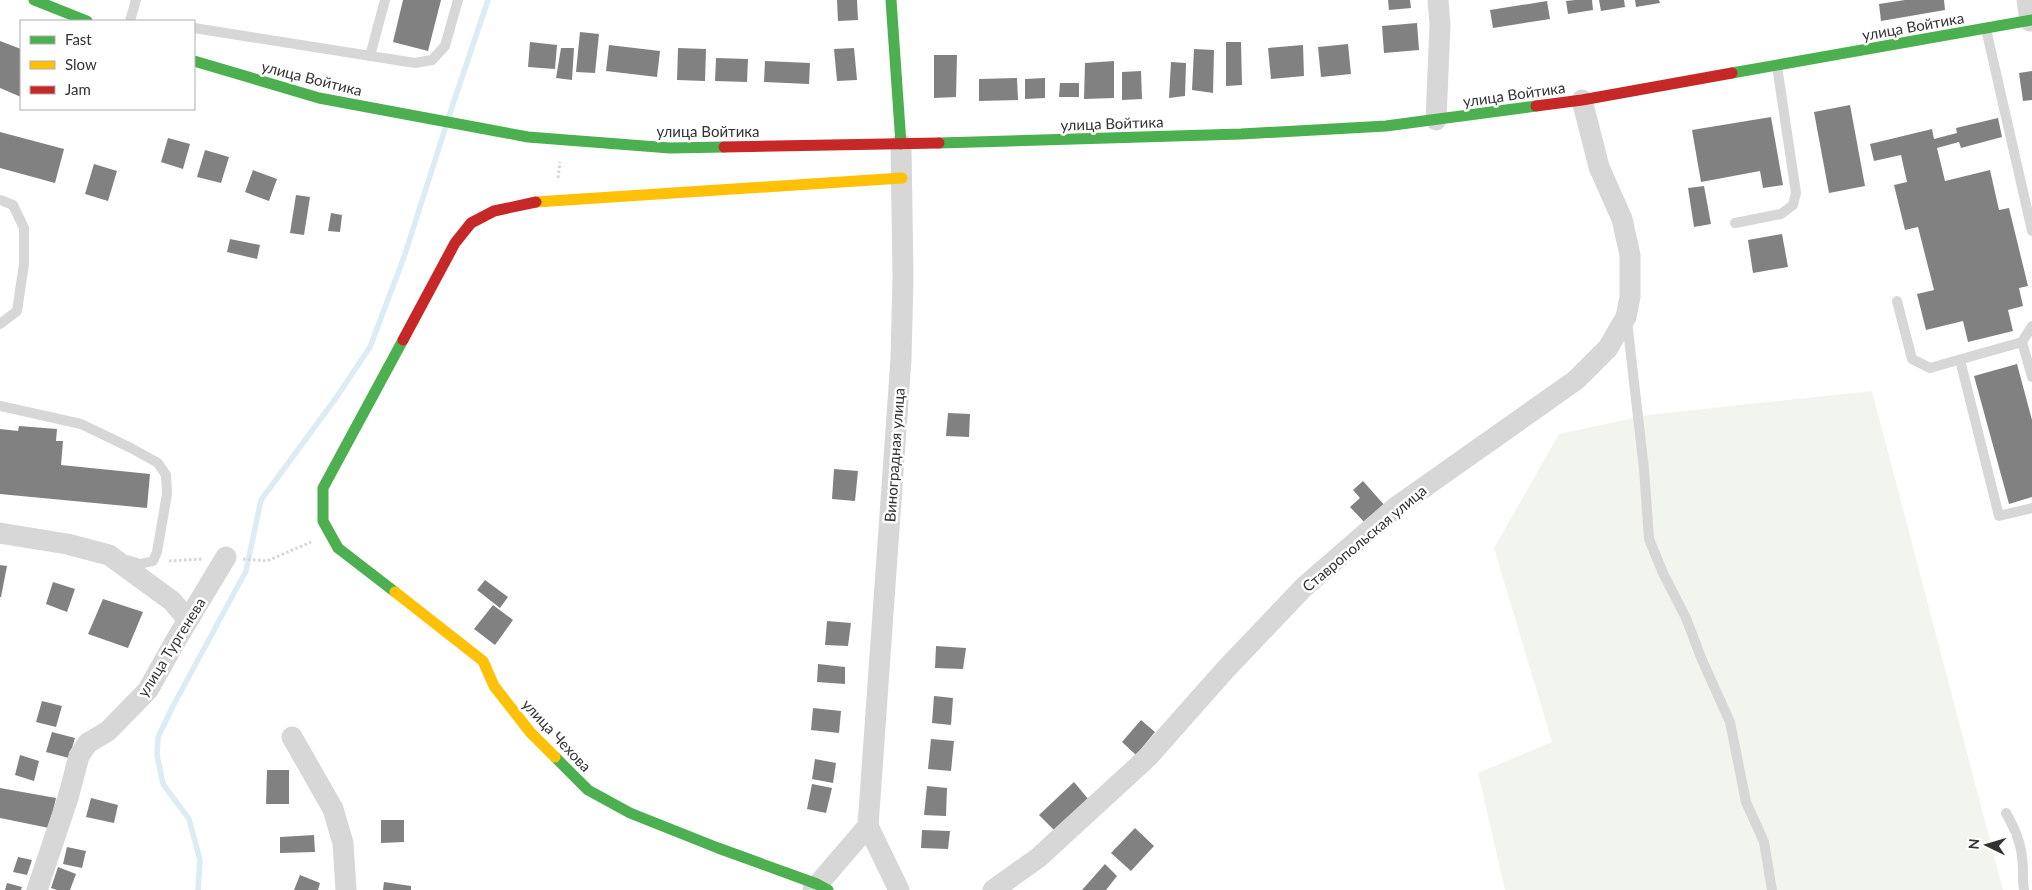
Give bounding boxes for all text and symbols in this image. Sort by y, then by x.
street label: улица Войтика [1861,8,1965,44]
legend [20,20,195,110]
text: Fast [65,30,92,48]
text: Slow [65,55,97,73]
street label: улица Войтика [260,57,364,99]
street label: улица Войтика [1462,78,1566,110]
text: Jam [65,80,91,98]
street label: улица Войтика [1060,112,1164,134]
street label: улица Войтика [657,122,759,140]
street label: Виноградная улица [880,387,908,523]
street label: Ставропольская улица [1298,481,1430,595]
street label: улица Тургенева [133,594,209,700]
street label: улица Чехова [519,695,595,775]
north arrow [1962,820,2012,870]
text: N [1965,838,1982,850]

